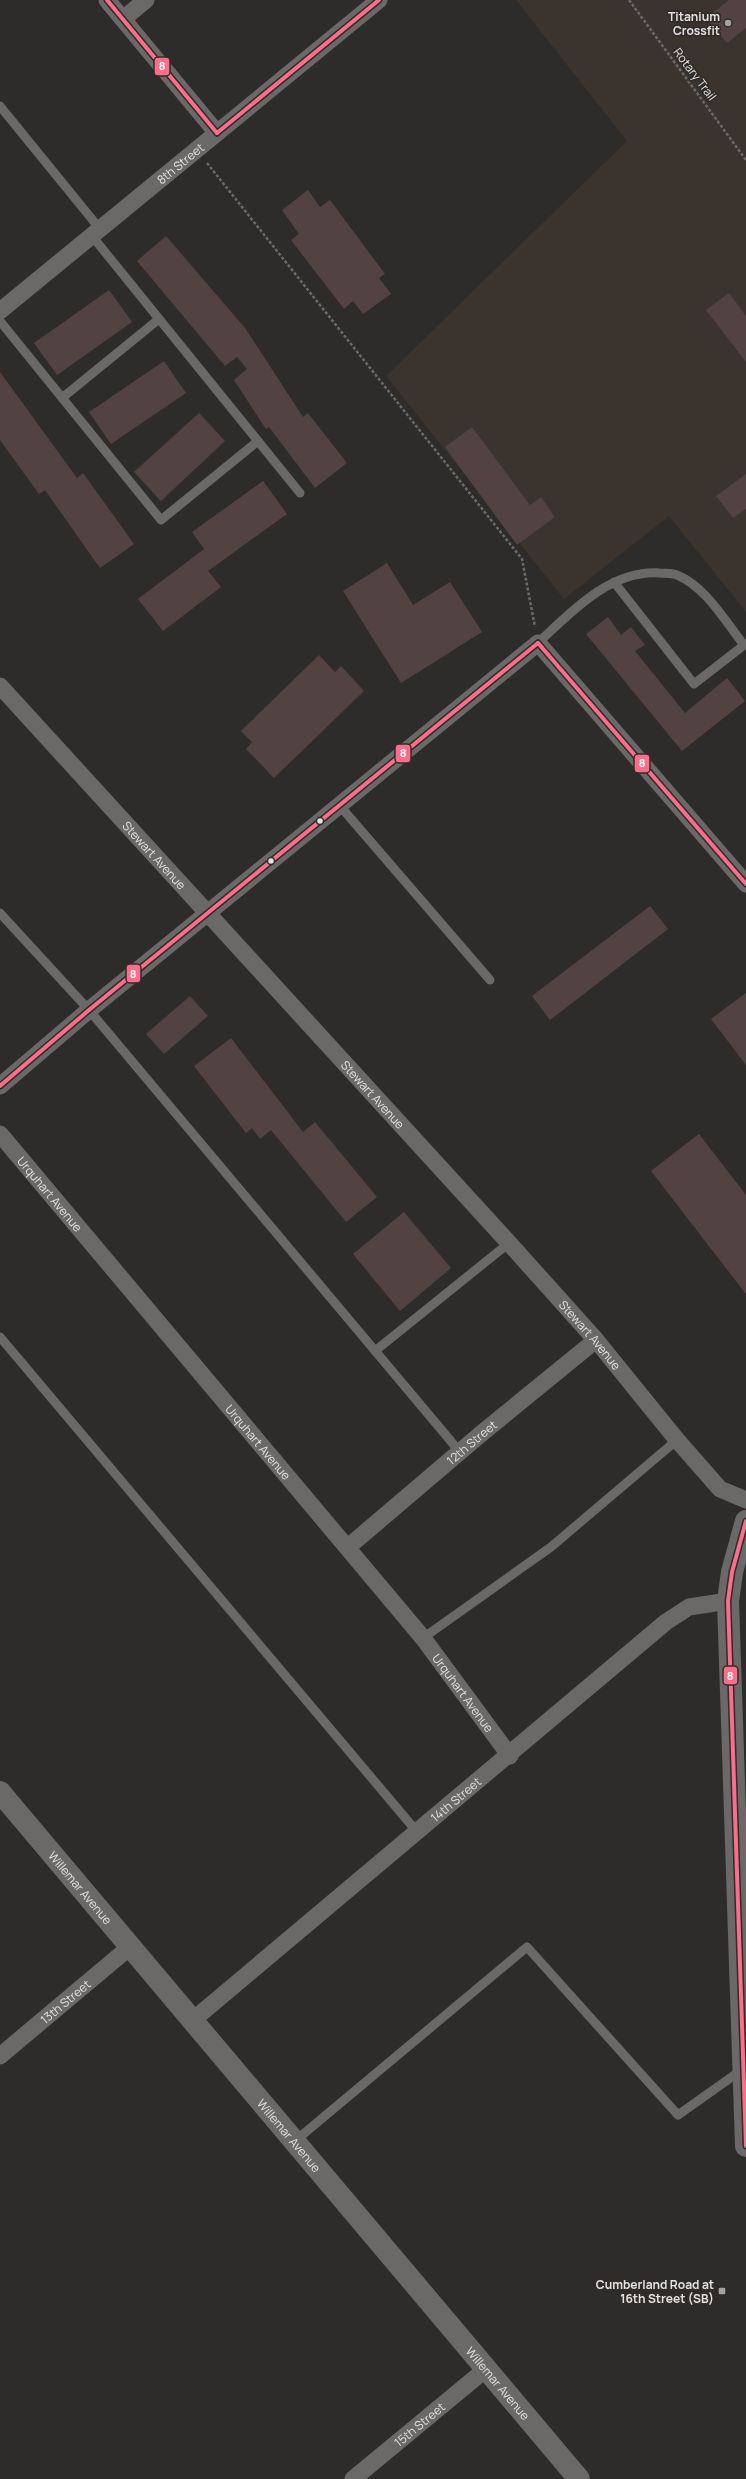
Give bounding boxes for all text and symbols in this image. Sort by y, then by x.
place label: Titanium Crossfit [668,8,720,39]
marker: Titanium Crossfit [723,18,733,28]
street label: Rotary Trail [670,44,720,104]
line badge: 8 [154,57,170,76]
text: 8 [159,58,166,73]
street label: 8th Street [153,139,208,188]
line badge: 8 [395,744,411,763]
text: 8 [400,745,407,760]
line badge: 8 [634,754,650,773]
text: 8 [639,755,646,770]
unlabelled marker [315,816,325,826]
street label: Stewart Avenue [119,817,190,893]
unlabelled marker [266,856,276,866]
line badge: 8 [126,964,141,983]
text: 8 [130,966,137,981]
street label: Stewart Avenue [337,1056,409,1132]
street label: Urquhart Avenue [14,1152,87,1235]
street label: Stewart Avenue [555,1296,625,1373]
street label: Urquhart Avenue [222,1401,295,1483]
street label: 12th Street [443,1416,500,1468]
street label: Urquhart Avenue [429,1650,498,1735]
line badge: 8 [723,1666,738,1685]
text: 8 [727,1668,734,1683]
street label: 14th Street [426,1773,485,1825]
street label: Willemar Avenue [45,1847,116,1928]
street label: 13th Street [36,1975,94,2027]
street label: Willemar Avenue [254,2095,325,2176]
place label: Cumberland Road at 16th Street (SB) [596,2276,714,2307]
marker: Cumberland Road at 16th Street (SB) [717,2286,727,2296]
street label: Willemar Avenue [462,2343,534,2423]
street label: 15th Street [390,2398,448,2450]

